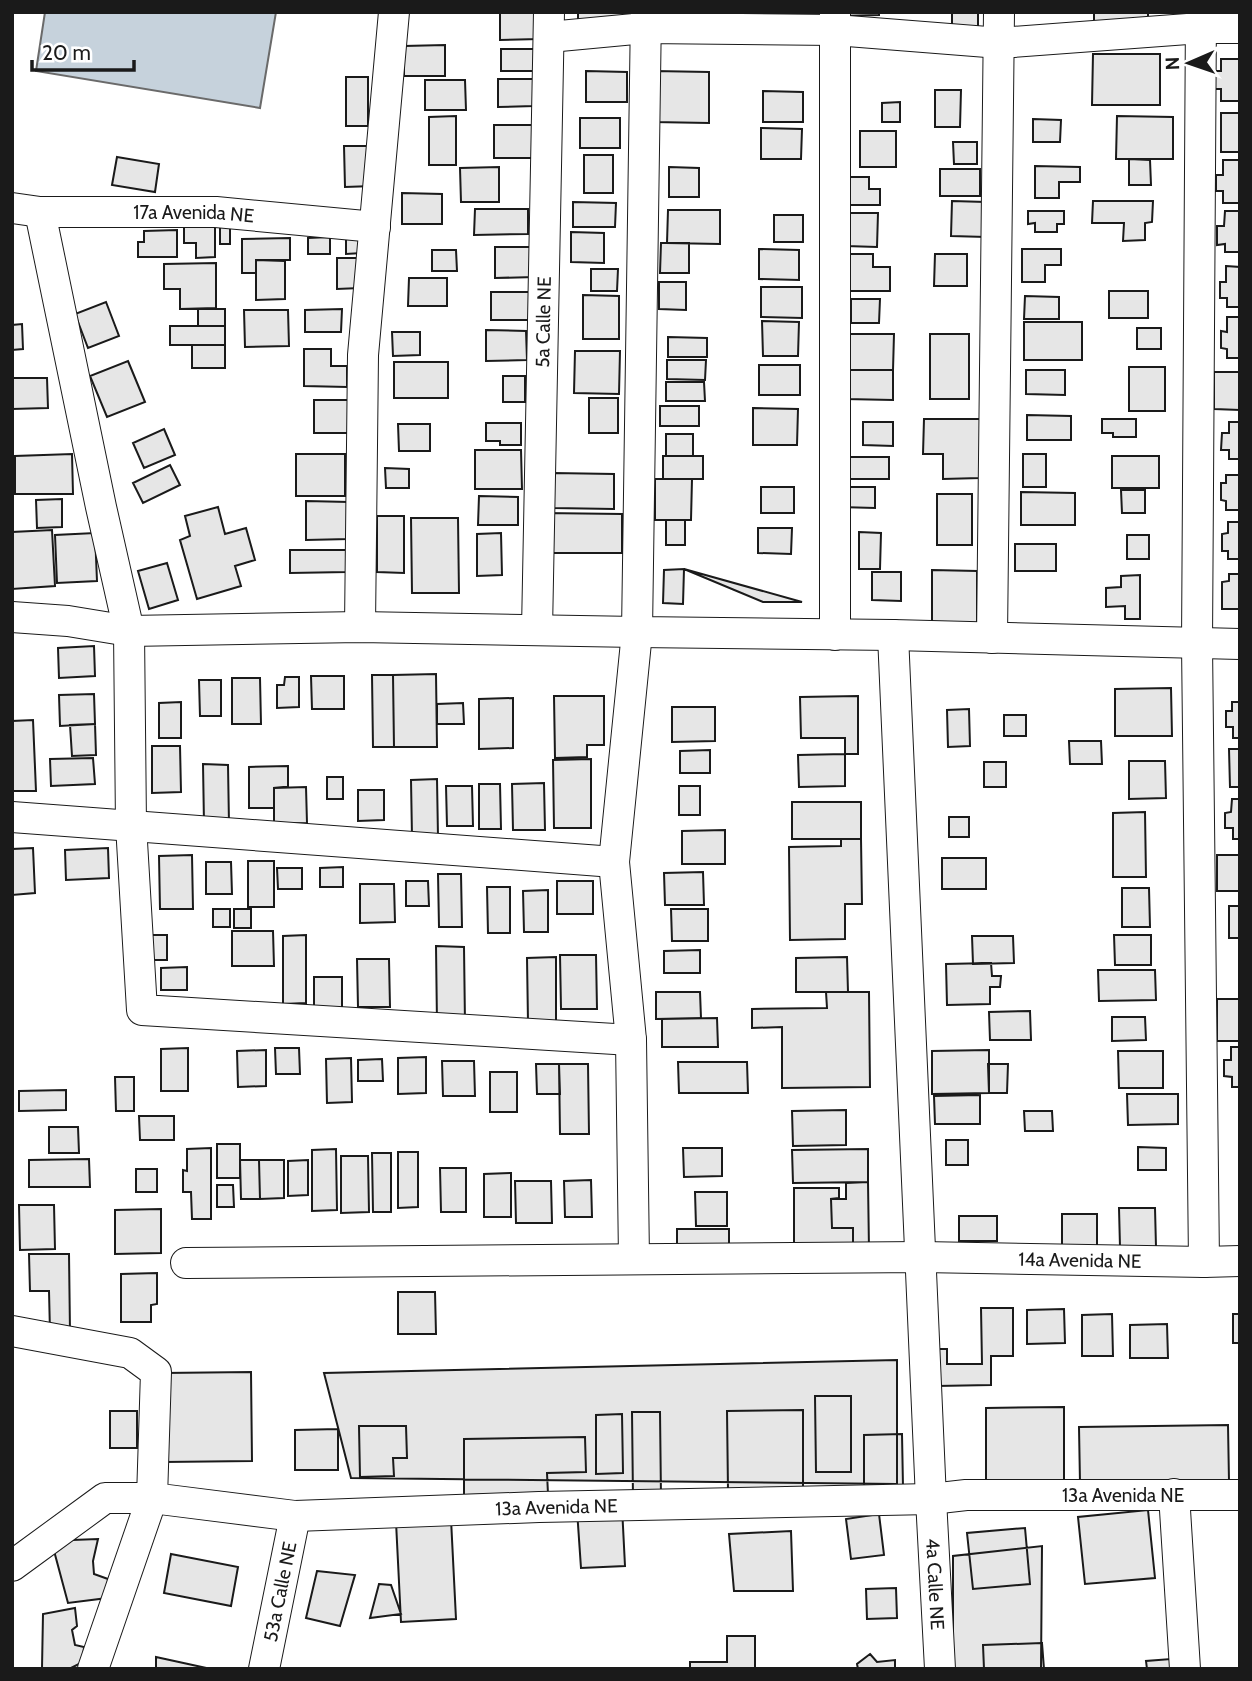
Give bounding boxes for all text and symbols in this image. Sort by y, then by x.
scale bar [32,28,133,72]
north arrow [1154,28,1224,98]
text: 20 m [42,40,91,65]
text: N [1161,56,1184,71]
street label: 17a Avenida NE [133,201,255,228]
street label: 5a Calle NE [531,276,556,368]
street label: 14a Avenida NE [1018,1248,1142,1273]
street label: 13a Avenida NE [1062,1484,1184,1507]
street label: 13a Avenida NE [495,1494,618,1521]
street label: 4a Calle NE [921,1538,949,1631]
street label: 53a Calle NE [259,1540,302,1644]

